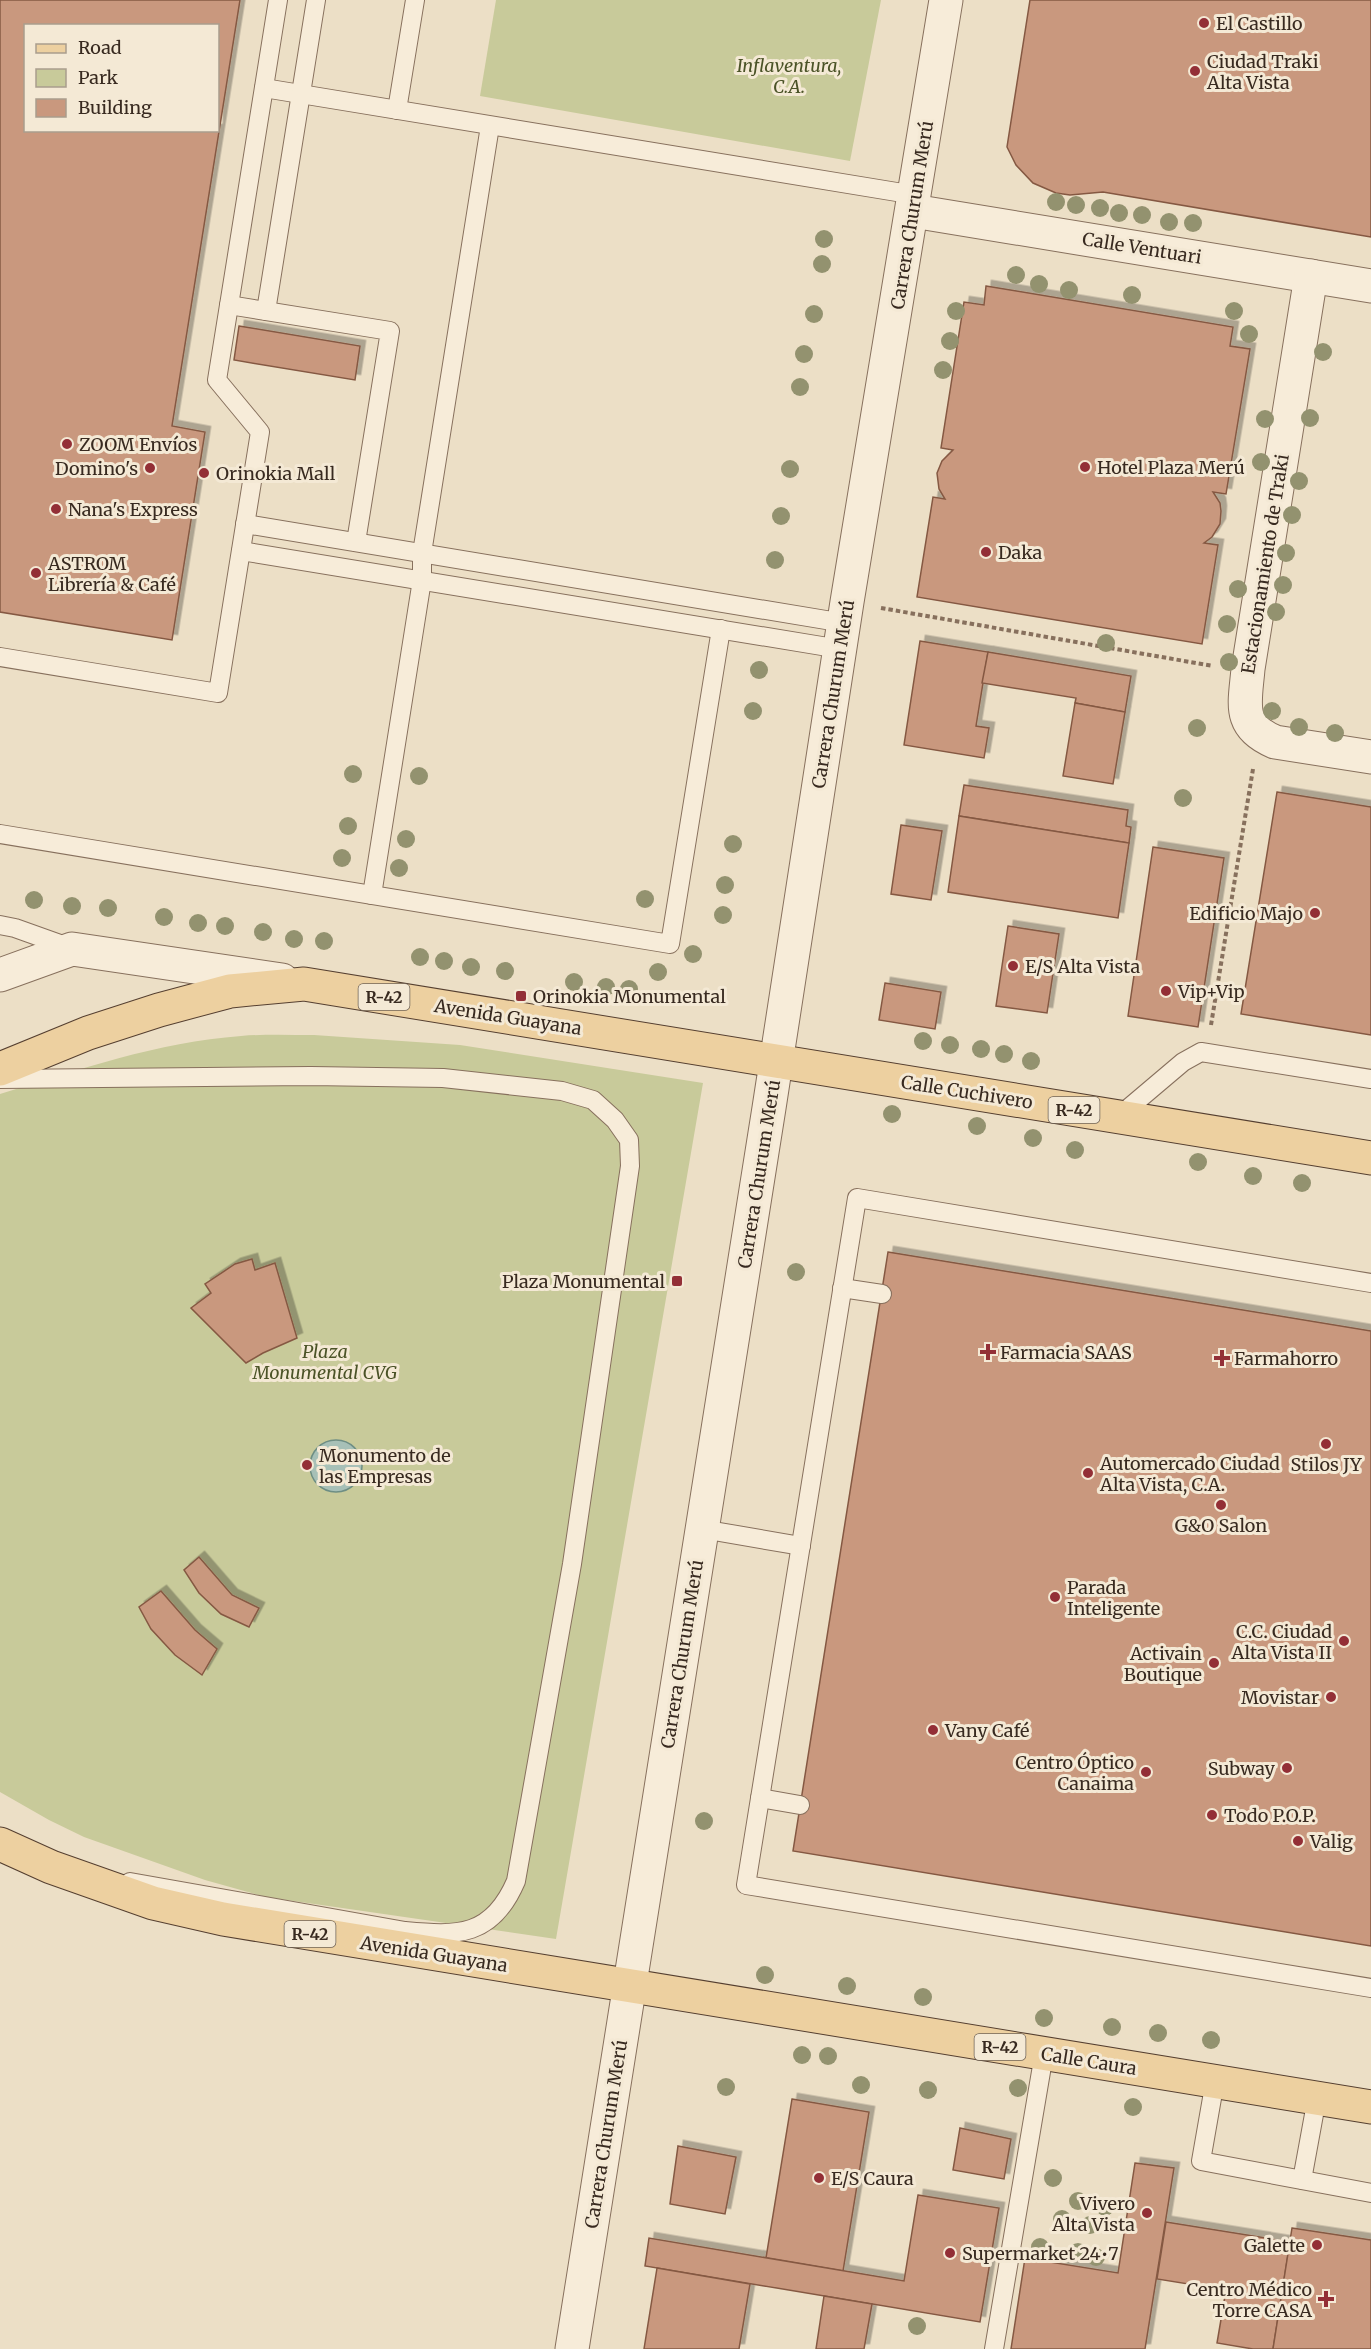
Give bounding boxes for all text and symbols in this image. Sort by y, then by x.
place label: El Castillo [1216,12,1302,35]
marker: El Castillo [1197,16,1211,30]
legend [24,24,219,132]
text: Road [78,36,122,59]
place label: Ciudad Traki Alta Vista [1206,50,1319,94]
park label: Inflaventura, C.A. [737,54,841,98]
marker: Ciudad Traki Alta Vista [1188,64,1202,78]
text: Park [78,66,119,89]
text: Building [78,96,152,119]
street label: Carrera Churum Merú [886,119,938,311]
street label: Calle Ventuari [1081,227,1203,269]
place label: ZOOM Envíos [79,433,197,456]
marker: ZOOM Envíos [60,437,74,451]
street label: Estacionamiento de Traki [1236,452,1294,676]
place label: Hotel Plaza Merú [1097,456,1245,479]
place label: Domino's [55,457,138,480]
marker: Hotel Plaza Merú [1078,460,1092,474]
marker: Domino's [143,461,157,475]
place label: Orinokia Mall [216,462,336,485]
marker: Orinokia Mall [197,466,211,480]
place label: Nana's Express [68,498,198,521]
marker: Nana's Express [49,502,63,516]
place label: Daka [998,541,1043,564]
marker: Daka [979,545,993,559]
place label: ASTROM Librería & Café [47,552,176,596]
marker: ASTROM Librería & Café [29,566,43,580]
street label: Carrera Churum Merú [807,598,859,790]
place label: Edificio Majo [1189,902,1303,925]
marker: Edificio Majo [1308,906,1322,920]
place label: E/S Alta Vista [1025,955,1141,978]
marker: E/S Alta Vista [1006,959,1020,973]
place label: Vip+Vip [1177,980,1244,1003]
road number: R-42 [358,984,410,1010]
marker: Vip+Vip [1159,984,1173,998]
place label: Orinokia Monumental [533,985,726,1008]
marker: Orinokia Monumental [514,989,528,1003]
street label: Avenida Guayana [432,994,584,1040]
street label: Calle Cuchivero [900,1070,1034,1114]
street label: Carrera Churum Merú [733,1078,785,1270]
road number: R-42 [1048,1097,1100,1123]
place label: Plaza Monumental [502,1270,665,1293]
marker: Plaza Monumental [670,1274,684,1288]
park label: Plaza Monumental CVG [252,1340,397,1384]
place label: Farmacia SAAS [1000,1341,1132,1364]
marker: Farmacia SAAS [981,1345,995,1359]
place label: Farmahorro [1234,1347,1338,1370]
marker: Farmahorro [1215,1351,1229,1365]
marker: Stilos JY [1319,1437,1333,1451]
place label: Monumento de las Empresas [319,1444,451,1488]
place label: Automercado Ciudad Alta Vista, C.A. [1099,1452,1280,1496]
place label: Stilos JY [1290,1453,1362,1476]
marker: Monumento de las Empresas [300,1458,314,1472]
marker: Automercado Ciudad Alta Vista, C.A. [1081,1466,1095,1480]
marker: G&O Salon [1214,1498,1228,1512]
place label: G&O Salon [1175,1514,1267,1537]
street label: Carrera Churum Merú [656,1558,708,1750]
place label: Parada Inteligente [1067,1576,1160,1620]
marker: Parada Inteligente [1048,1590,1062,1604]
place label: C.C. Ciudad Alta Vista II [1231,1620,1332,1664]
marker: C.C. Ciudad Alta Vista II [1337,1634,1351,1648]
place label: Activain Boutique [1124,1642,1202,1686]
marker: Activain Boutique [1207,1656,1221,1670]
place label: Movistar [1241,1686,1319,1709]
marker: Movistar [1324,1690,1338,1704]
place label: Vany Café [944,1719,1029,1742]
marker: Vany Café [926,1723,940,1737]
place label: Centro Óptico Canaima [1015,1751,1134,1795]
place label: Subway [1208,1757,1276,1780]
marker: Subway [1280,1761,1294,1775]
marker: Centro Óptico Canaima [1139,1765,1153,1779]
place label: Todo P.O.P. [1224,1804,1316,1827]
marker: Todo P.O.P. [1205,1808,1219,1822]
place label: Valig [1309,1830,1353,1853]
marker: Valig [1291,1834,1305,1848]
road number: R-42 [284,1921,336,1947]
street label: Avenida Guayana [358,1931,510,1977]
road number: R-42 [974,2034,1026,2060]
street label: Carrera Churum Merú [580,2038,632,2230]
street label: Calle Caura [1040,2042,1139,2080]
place label: E/S Caura [831,2167,914,2190]
marker: E/S Caura [812,2171,826,2185]
place label: Vivero Alta Vista [1051,2192,1135,2236]
marker: Vivero Alta Vista [1140,2206,1154,2220]
place label: Galette [1244,2234,1305,2257]
marker: Galette [1310,2238,1324,2252]
place label: Supermarket 24•7 [962,2242,1119,2265]
marker: Supermarket 24•7 [943,2246,957,2260]
place label: Centro Médico Torre CASA [1187,2278,1312,2322]
marker: Centro Médico Torre CASA [1317,2290,1335,2308]

